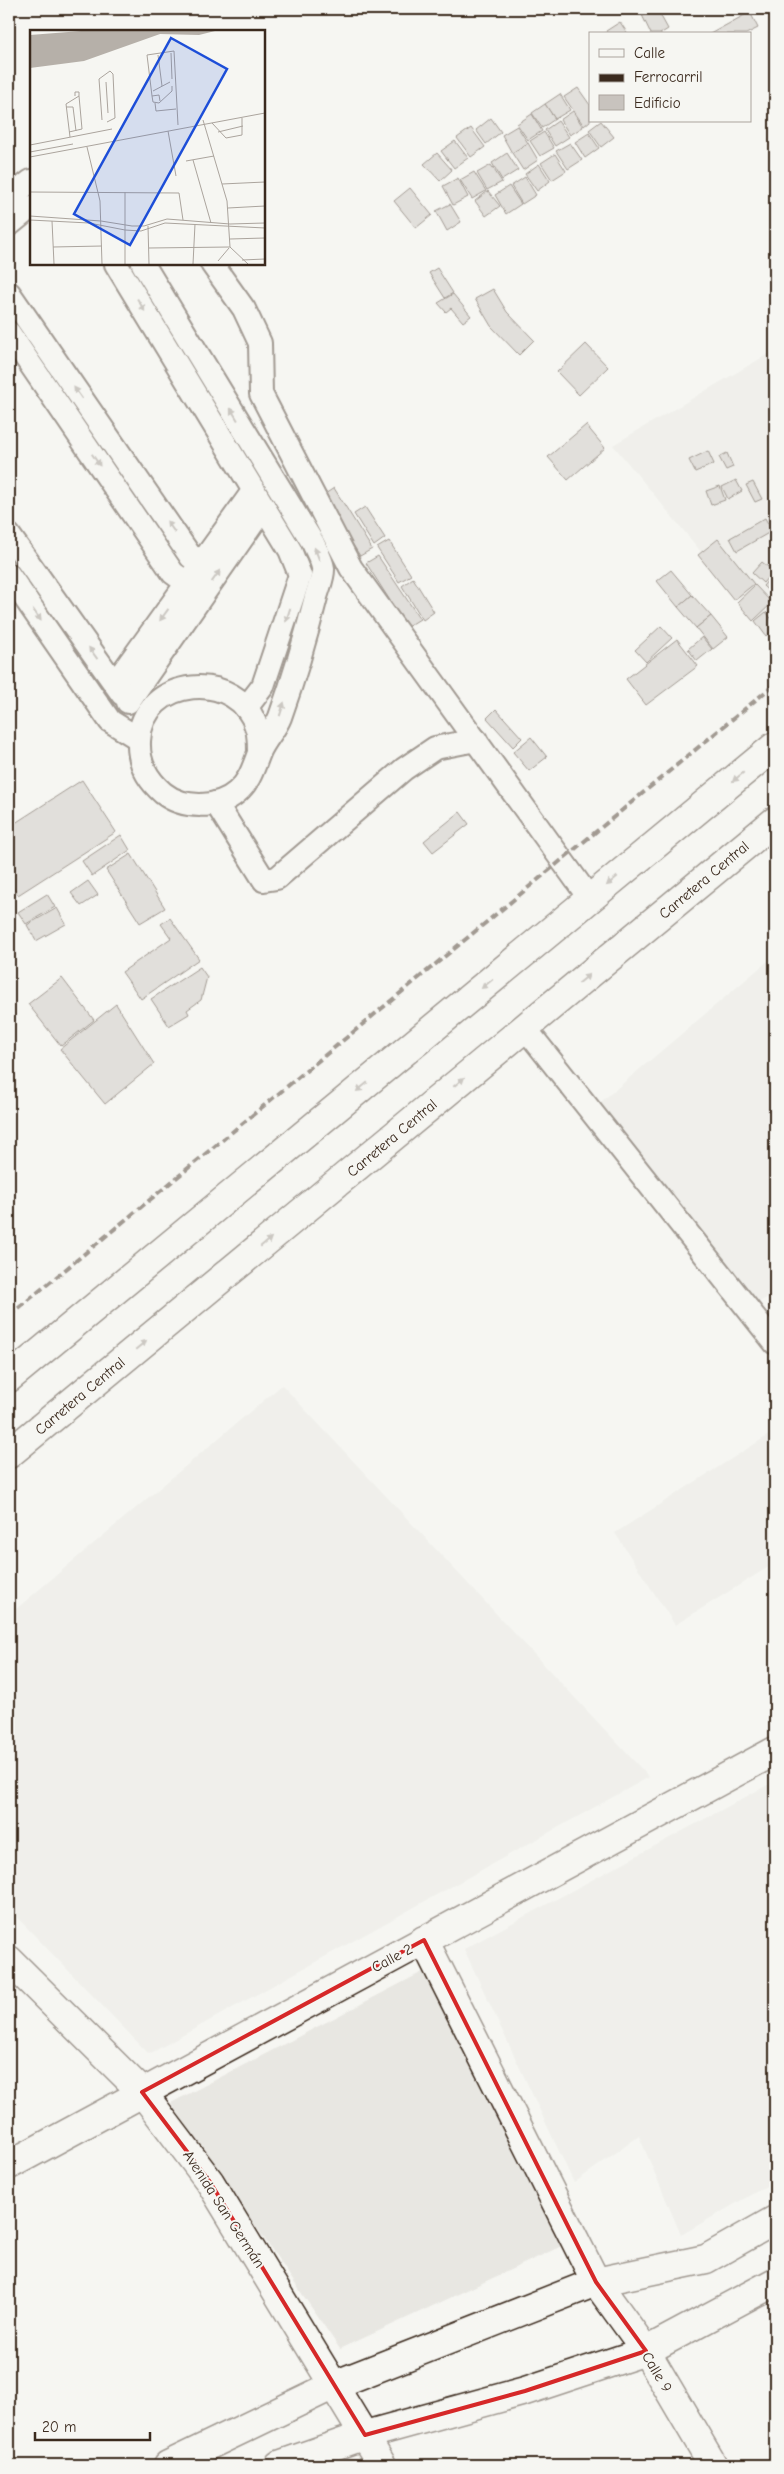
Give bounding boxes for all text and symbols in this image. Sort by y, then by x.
inset map [30,30,265,265]
legend [589,32,752,122]
text: Calle [634,44,666,62]
text: Ferrocarril [634,68,702,86]
text: Edificio [634,94,681,112]
one-way arrow [137,299,146,312]
one-way arrow [73,386,83,400]
one-way arrow [229,408,238,421]
one-way arrow [91,453,100,466]
one-way arrow [166,520,176,534]
one-way arrow [313,546,320,561]
one-way arrow [211,569,221,583]
one-way arrow [32,608,42,622]
one-way arrow [159,608,169,622]
one-way arrow [283,608,291,623]
one-way arrow [88,646,98,660]
one-way arrow [279,702,287,717]
one-way arrow [732,771,744,783]
street label: Carretera Central [655,837,753,923]
one-way arrow [606,875,619,886]
one-way arrow [578,973,590,985]
one-way arrow [481,978,494,989]
one-way arrow [452,1077,465,1088]
one-way arrow [355,1082,368,1093]
street label: Carretera Central [343,1095,441,1181]
one-way arrow [259,1236,272,1247]
one-way arrow [135,1340,147,1351]
street label: Carretera Central [31,1353,129,1439]
street label: Calle 2 [368,1940,416,1976]
street label: Avenida San Germán [179,2147,269,2271]
street label: Calle 9 [638,2349,676,2396]
scale bar [35,2409,150,2441]
text: 20 m [42,2418,76,2436]

